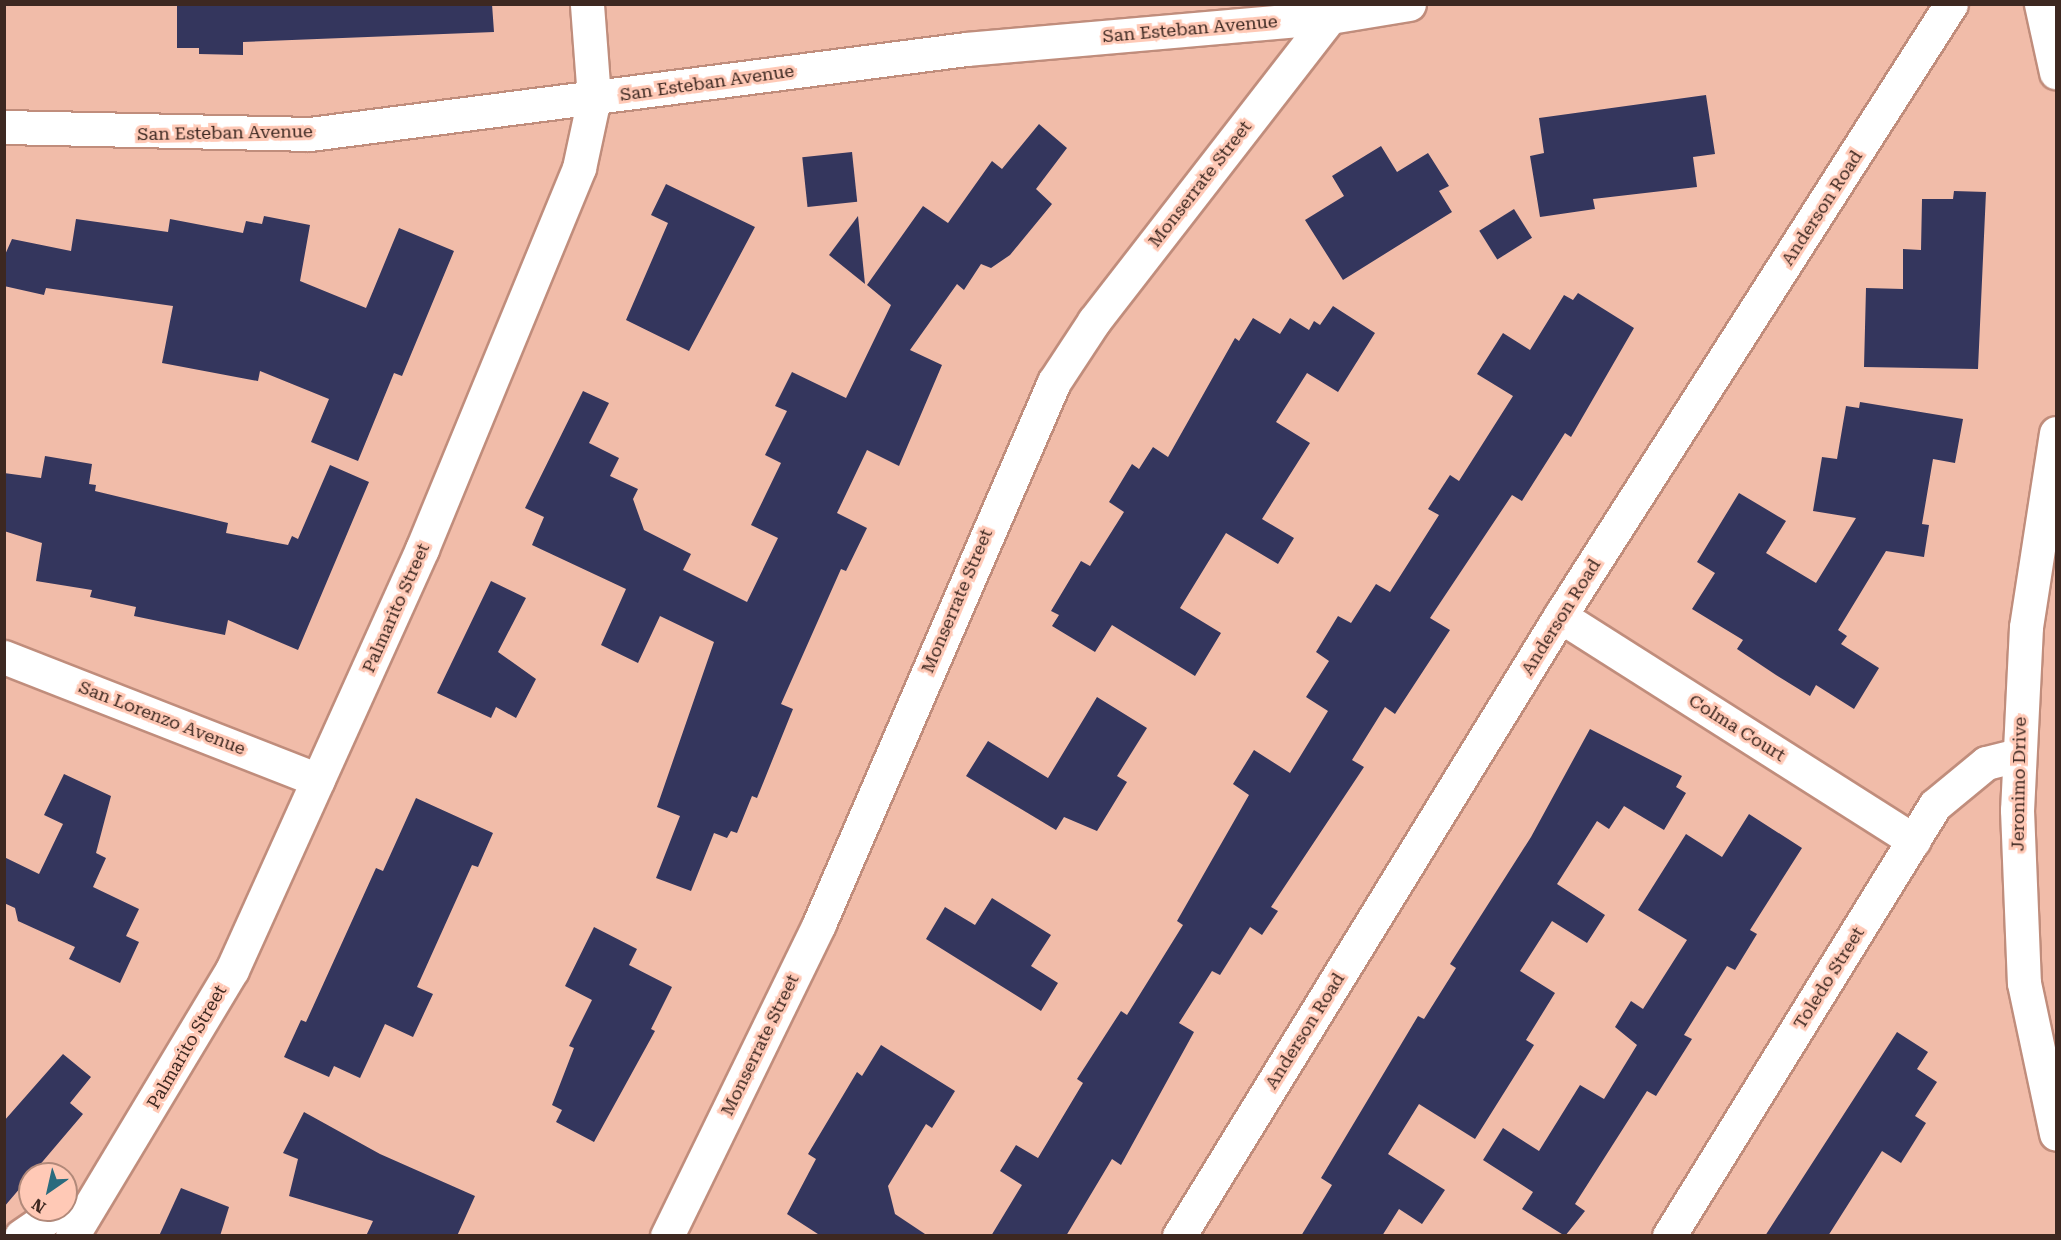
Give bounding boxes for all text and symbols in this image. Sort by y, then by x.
street label: San Esteban Avenue [1102,11,1278,47]
street label: San Esteban Avenue [619,60,795,106]
street label: Monserrate Street [1144,116,1256,252]
street label: San Esteban Avenue [137,121,313,145]
street label: Anderson Road [1777,146,1867,270]
street label: Monserrate Street [917,526,997,676]
street label: Palmarito Street [358,540,434,676]
street label: Anderson Road [1517,555,1605,679]
street label: San Lorenzo Avenue [76,676,248,760]
street label: Colma Court [1685,690,1789,766]
street label: Jeronimo Drive [2007,717,2031,851]
street label: Toledo Street [1789,923,1869,1033]
street label: Anderson Road [1261,969,1349,1093]
street label: Monserrate Street [716,971,804,1119]
street label: Palmarito Street [143,981,231,1113]
north arrow [18,1162,78,1222]
text: N [28,1194,49,1217]

